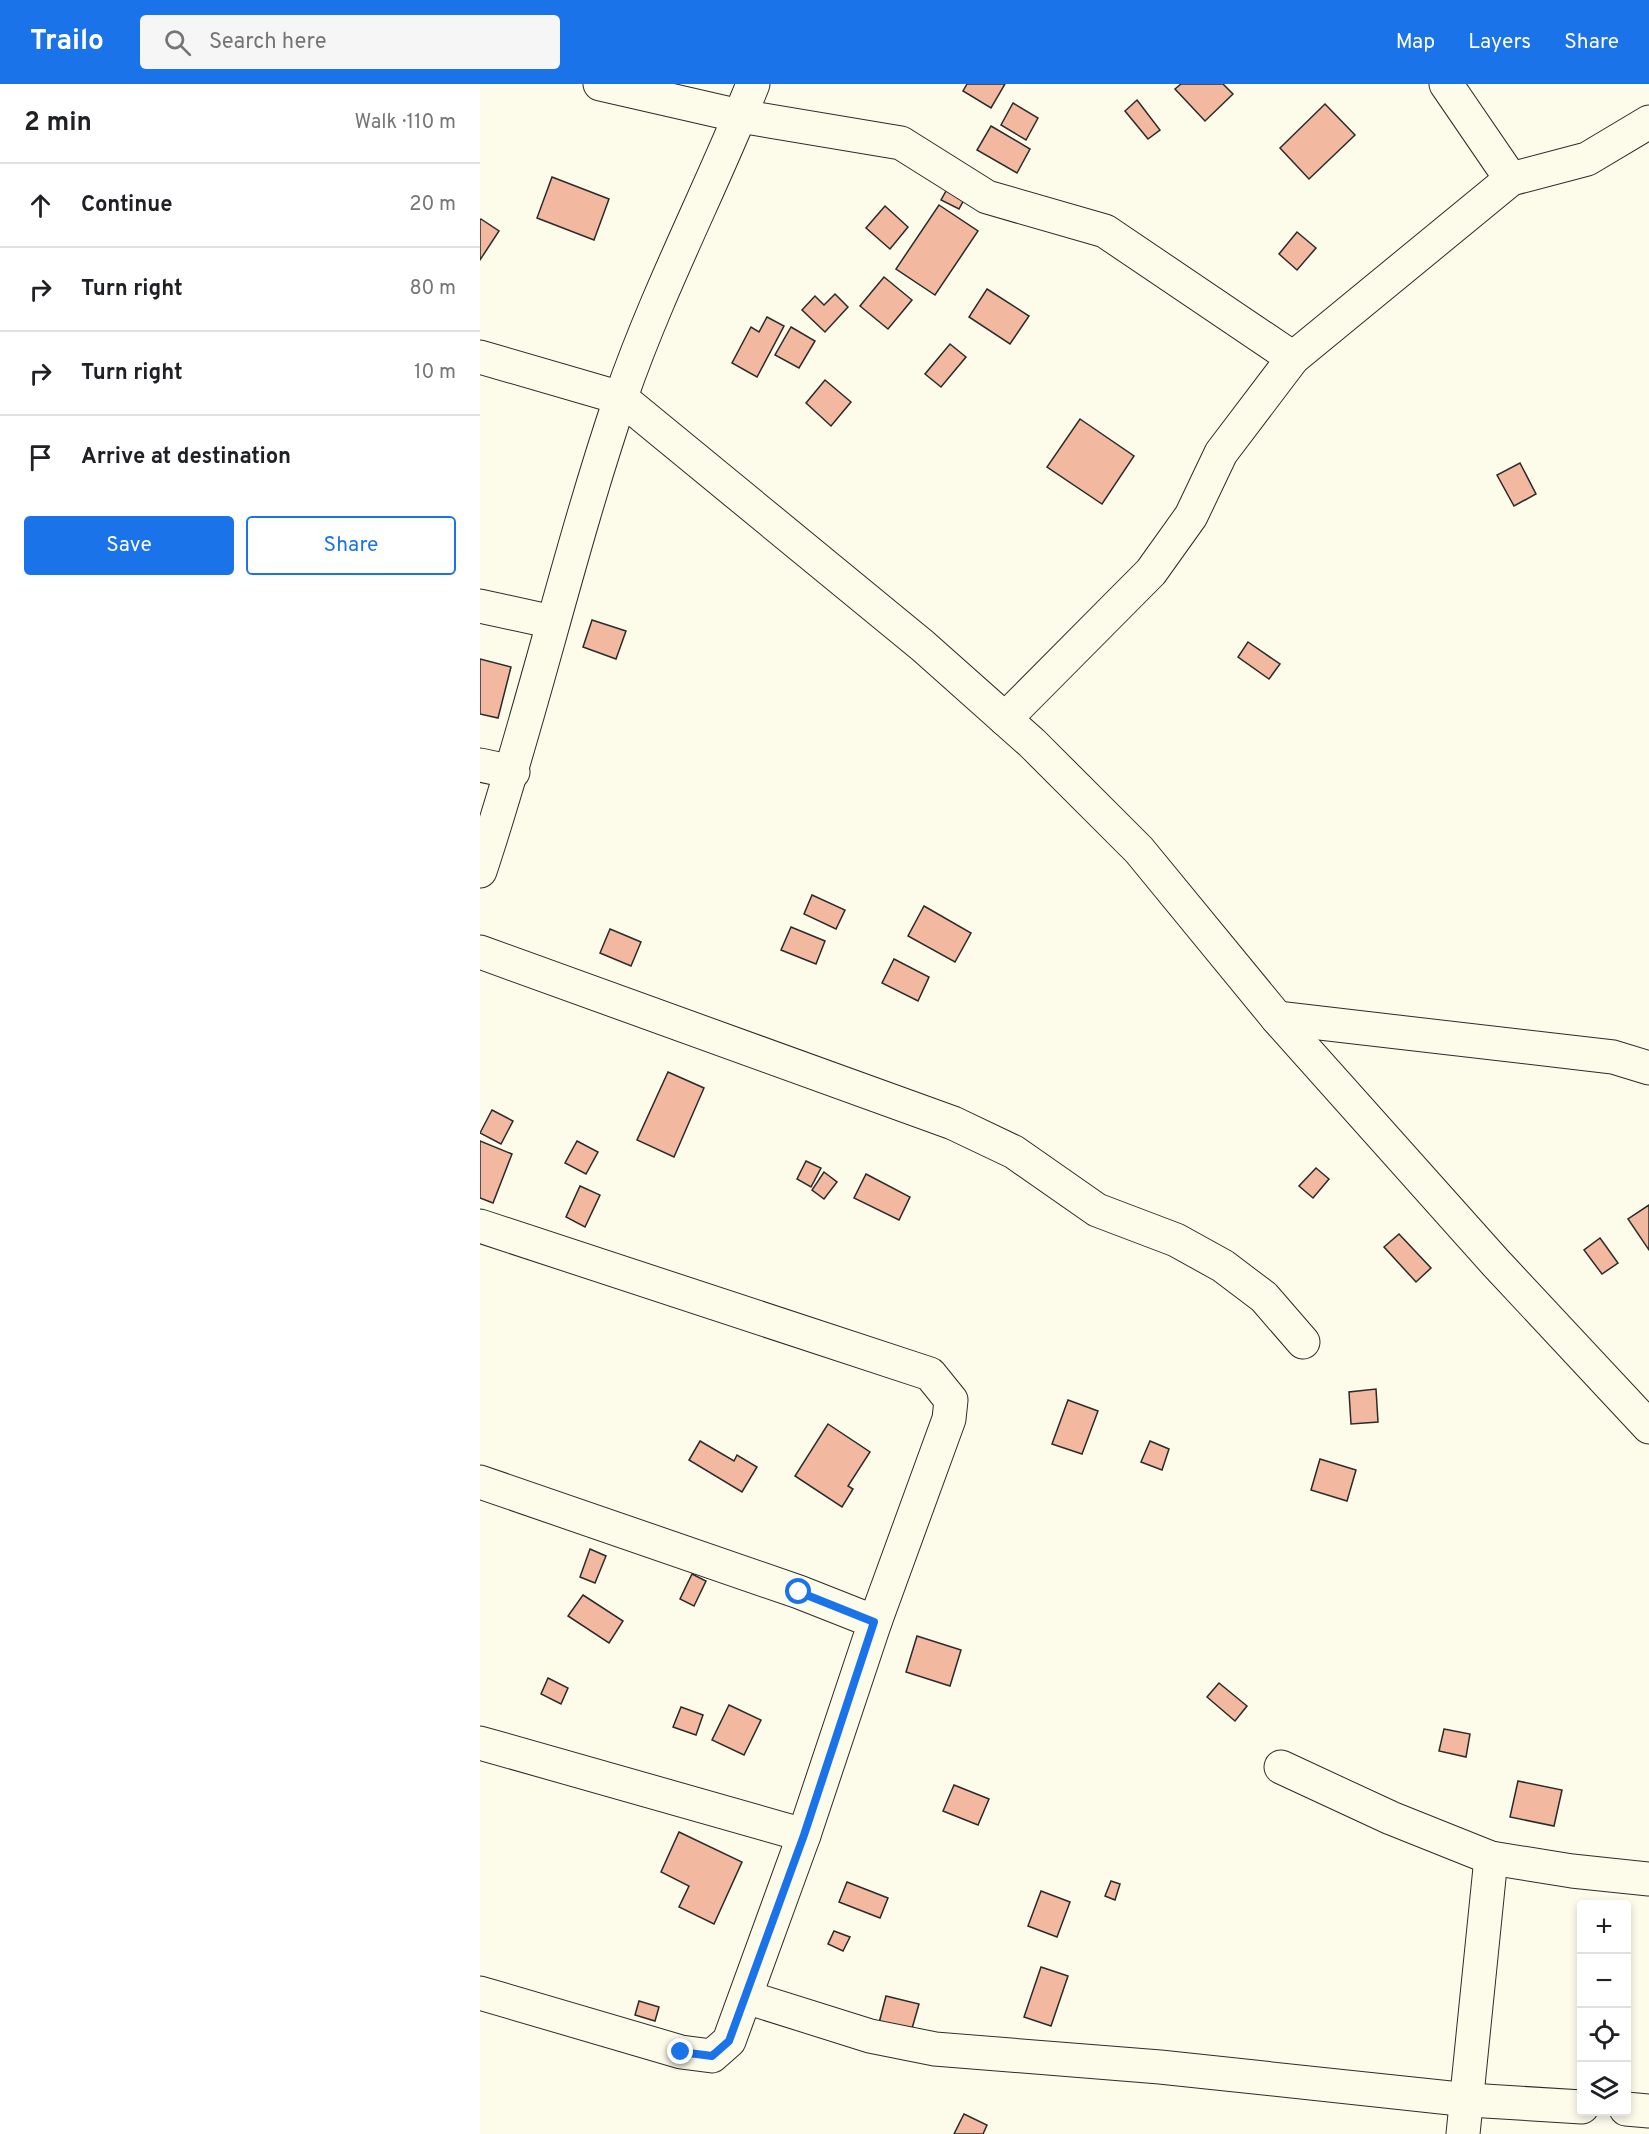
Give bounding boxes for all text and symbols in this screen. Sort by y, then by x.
search box [140,15,560,69]
text: Trailo [30,24,104,60]
icon: search [161,26,194,59]
text: Search here [209,29,326,56]
text: Map [1396,29,1435,56]
text: Layers [1468,29,1531,56]
text: Share [1564,29,1619,56]
text: 2 min [24,107,92,140]
text: Walk · 110 m [355,110,456,136]
icon: ahead [24,189,57,222]
text: Continue [81,192,172,219]
text: 20 m [409,192,456,218]
icon: right [24,273,57,306]
text: Turn right [81,276,183,303]
text: 80 m [410,276,456,302]
icon: right [24,357,57,390]
text: Turn right [81,360,183,387]
text: 10 m [414,360,456,386]
icon: arrive [24,441,57,474]
text: Arrive at destination [81,444,291,471]
button: Save [24,516,234,575]
button: Share [246,516,456,575]
route start [785,1578,811,1604]
map controls [1577,1900,1631,2116]
button: + [1577,1900,1631,1954]
button: − [1577,1954,1631,2008]
button: locate [1577,2008,1631,2062]
route end [667,2038,693,2064]
button: layers [1577,2062,1631,2116]

